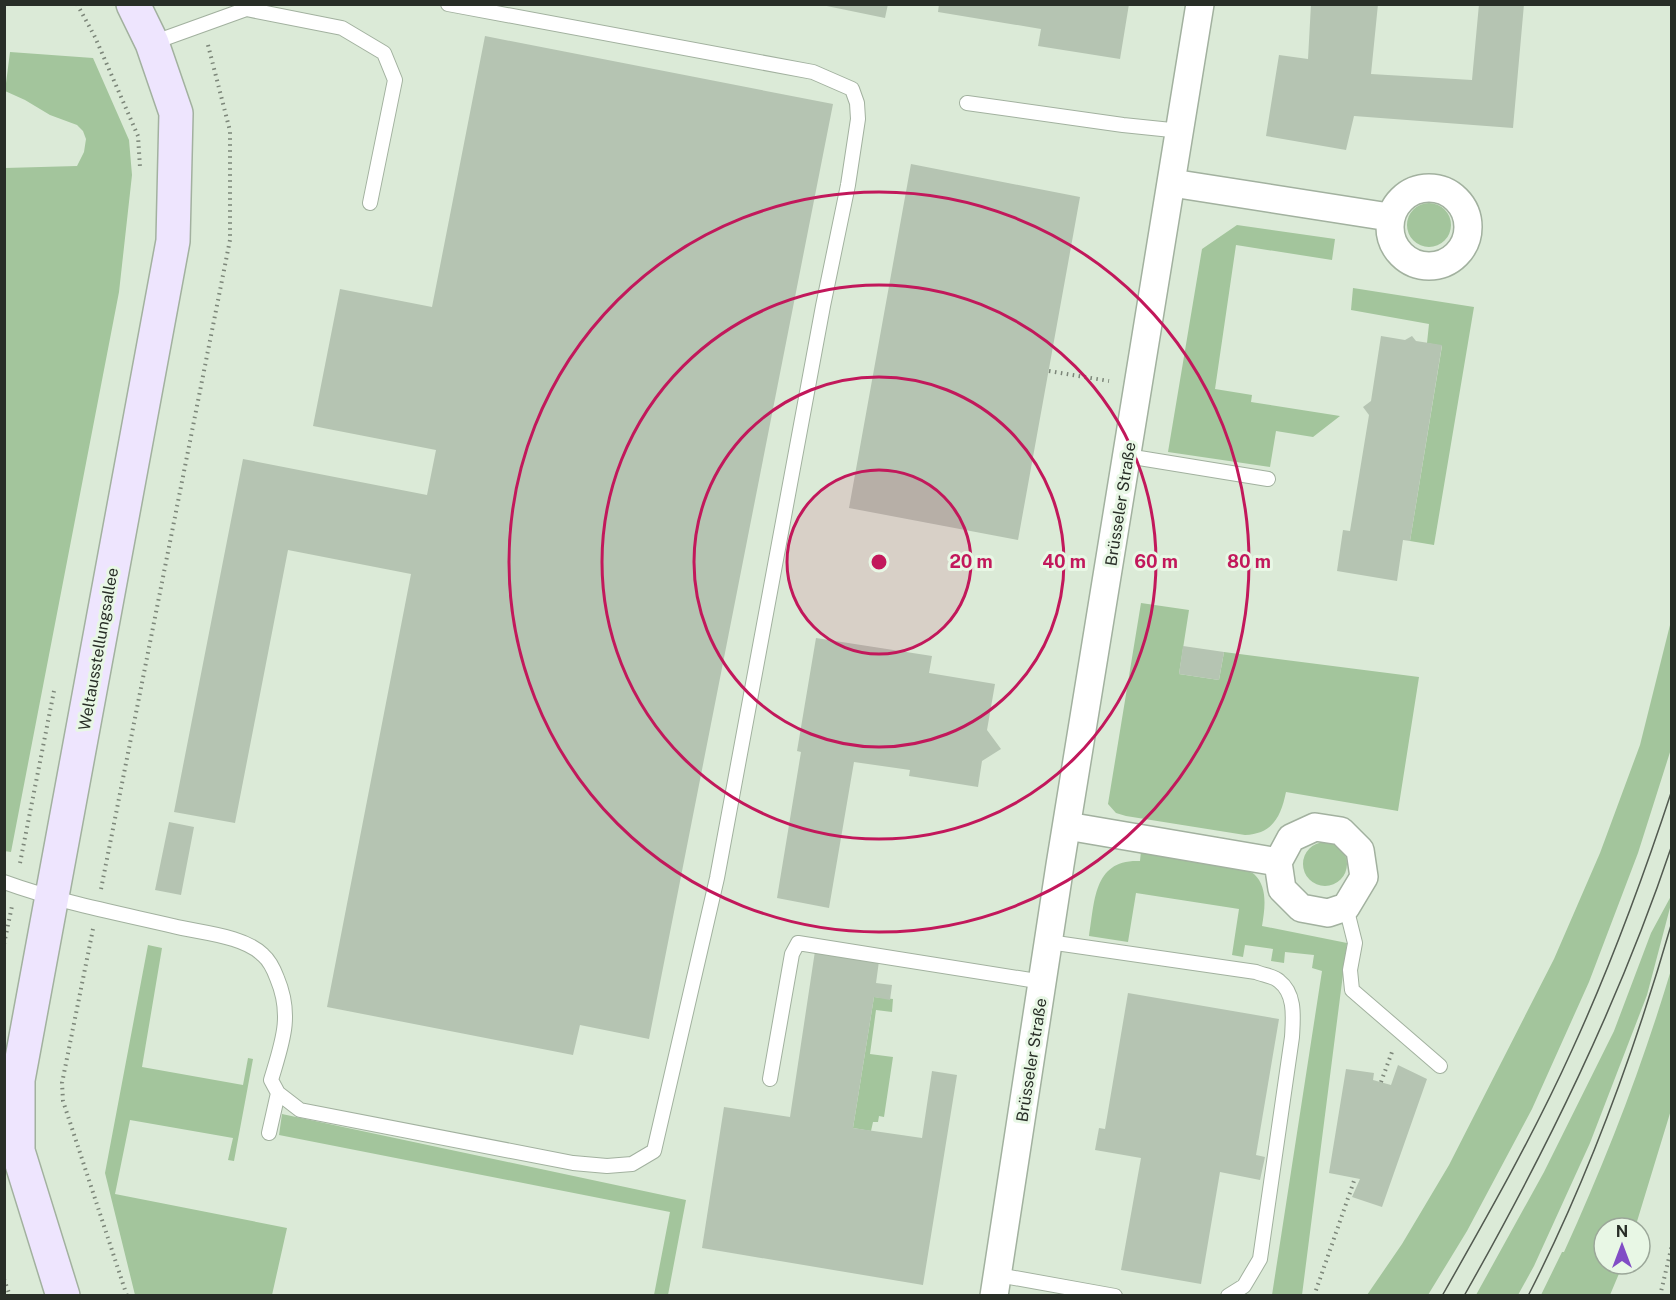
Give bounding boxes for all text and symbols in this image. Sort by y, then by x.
street label: Brüsseler Straße [1101,441,1140,567]
text: 20 m [949,551,993,572]
text: 40 m [1042,551,1086,572]
text: 60 m [1134,551,1178,572]
text: 80 m [1227,551,1271,572]
centre of rings [869,552,889,572]
street label: Weltausstellungsallee [75,566,122,732]
street label: Brüsseler Straße [1012,997,1051,1123]
north arrow [1592,1216,1652,1276]
text: N [1616,1222,1628,1241]

